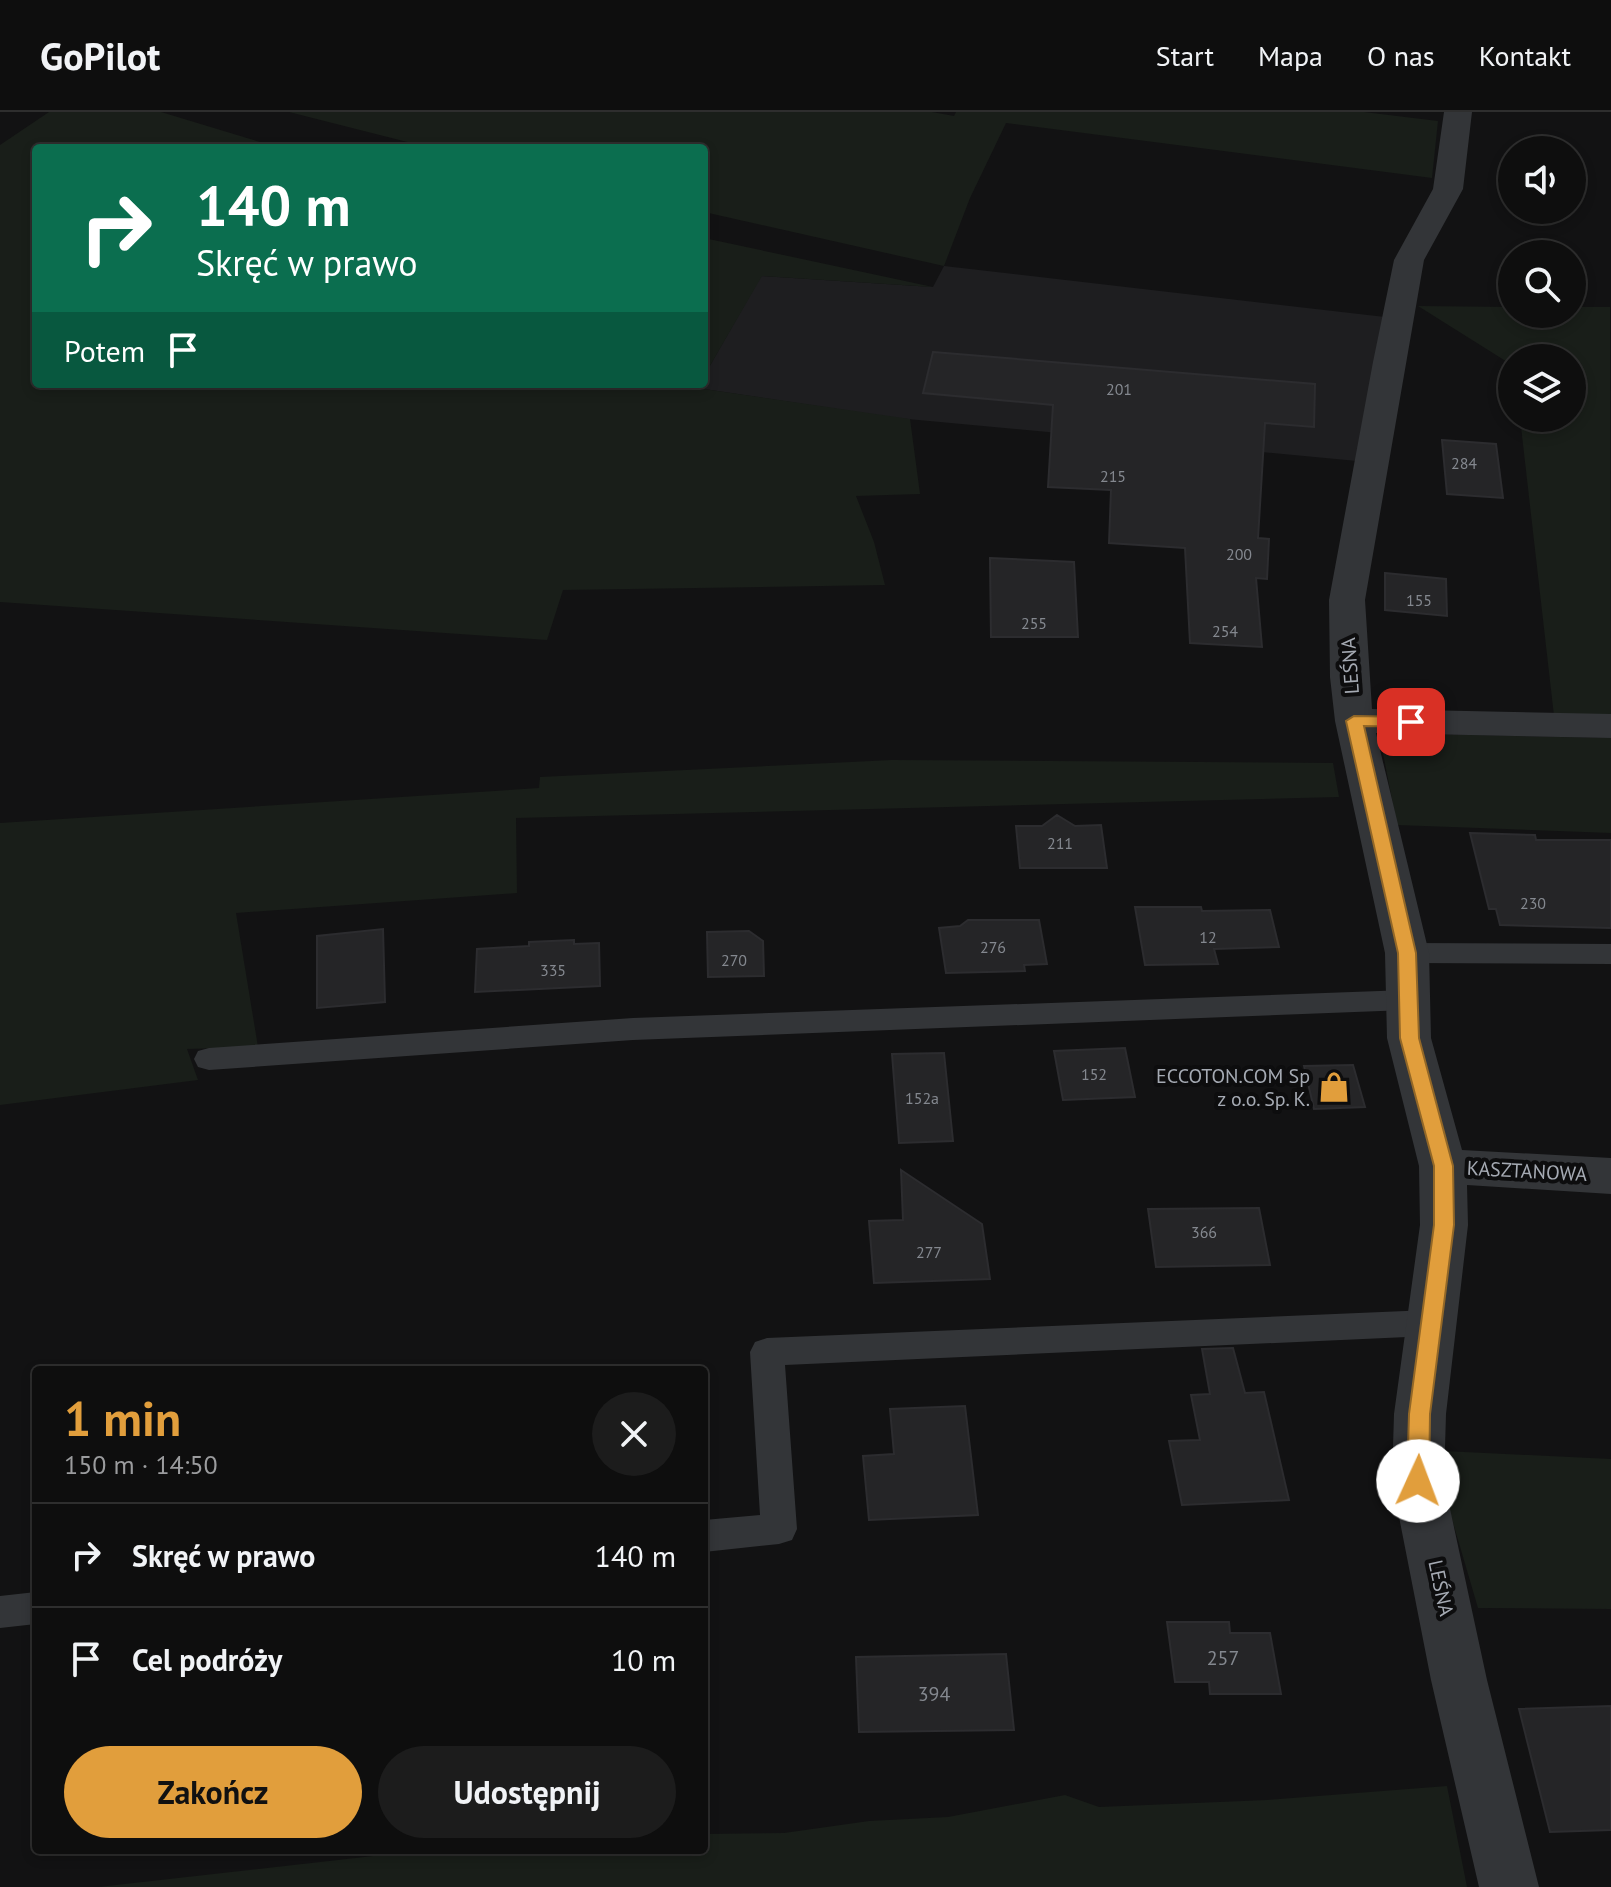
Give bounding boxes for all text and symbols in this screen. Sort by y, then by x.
text: GoPilot [40,31,160,80]
text: Start [1156,37,1214,74]
text: Mapa [1258,37,1323,74]
text: O nas [1367,37,1435,74]
text: Kontakt [1479,37,1571,74]
map controls [1498,136,1586,432]
button: sound [1498,136,1586,224]
text: 140 m [196,169,351,241]
icon: right [64,176,168,280]
text: Skręć w prawo [196,239,418,286]
button: search [1498,240,1586,328]
icon: arrive [161,328,205,372]
text: Potem [64,331,145,370]
button: layers [1498,344,1586,432]
house number: 201 [1106,379,1132,399]
house number: 284 [1451,453,1477,473]
house number: 215 [1100,466,1126,486]
house number: 200 [1226,544,1252,564]
house number: 155 [1406,590,1432,610]
house number: 255 [1021,613,1047,633]
house number: 254 [1212,621,1238,641]
street label: LEŚNA [1335,636,1365,695]
pin [1377,688,1445,756]
icon: arrive [1389,700,1433,744]
house number: 211 [1047,833,1073,853]
house number: 230 [1520,893,1546,913]
house number: 12 [1199,927,1217,947]
house number: 276 [980,937,1006,957]
house number: 270 [721,950,747,970]
house number: 335 [540,960,566,980]
place label: ECCOTON.COM Sp z o.o. Sp. K. [1156,1063,1310,1112]
house number: 152 [1081,1064,1107,1084]
shop icon: ECCOTON.COM Sp z o.o. Sp. K. [1317,1070,1351,1104]
house number: 152a [905,1088,939,1108]
street label: KASZTANOWA [1466,1155,1588,1187]
house number: 366 [1191,1222,1217,1242]
house number: 277 [916,1242,942,1262]
text: 1 min [64,1387,181,1449]
button: close [592,1392,676,1476]
position arrow [1376,1439,1460,1523]
text: 150 m · 14:50 [64,1448,218,1481]
icon: right [64,1533,108,1577]
text: Skręć w prawo [132,1536,315,1575]
text: 140 m [595,1536,676,1575]
street label: LEŚNA [1422,1557,1460,1619]
icon: arrive [64,1637,108,1681]
text: Cel podróży [132,1640,282,1679]
text: 10 m [611,1640,676,1679]
house number: 257 [1207,1645,1239,1671]
house number: 394 [918,1681,950,1707]
button: Zakończ [64,1746,362,1838]
button: Udostępnij [378,1746,676,1838]

